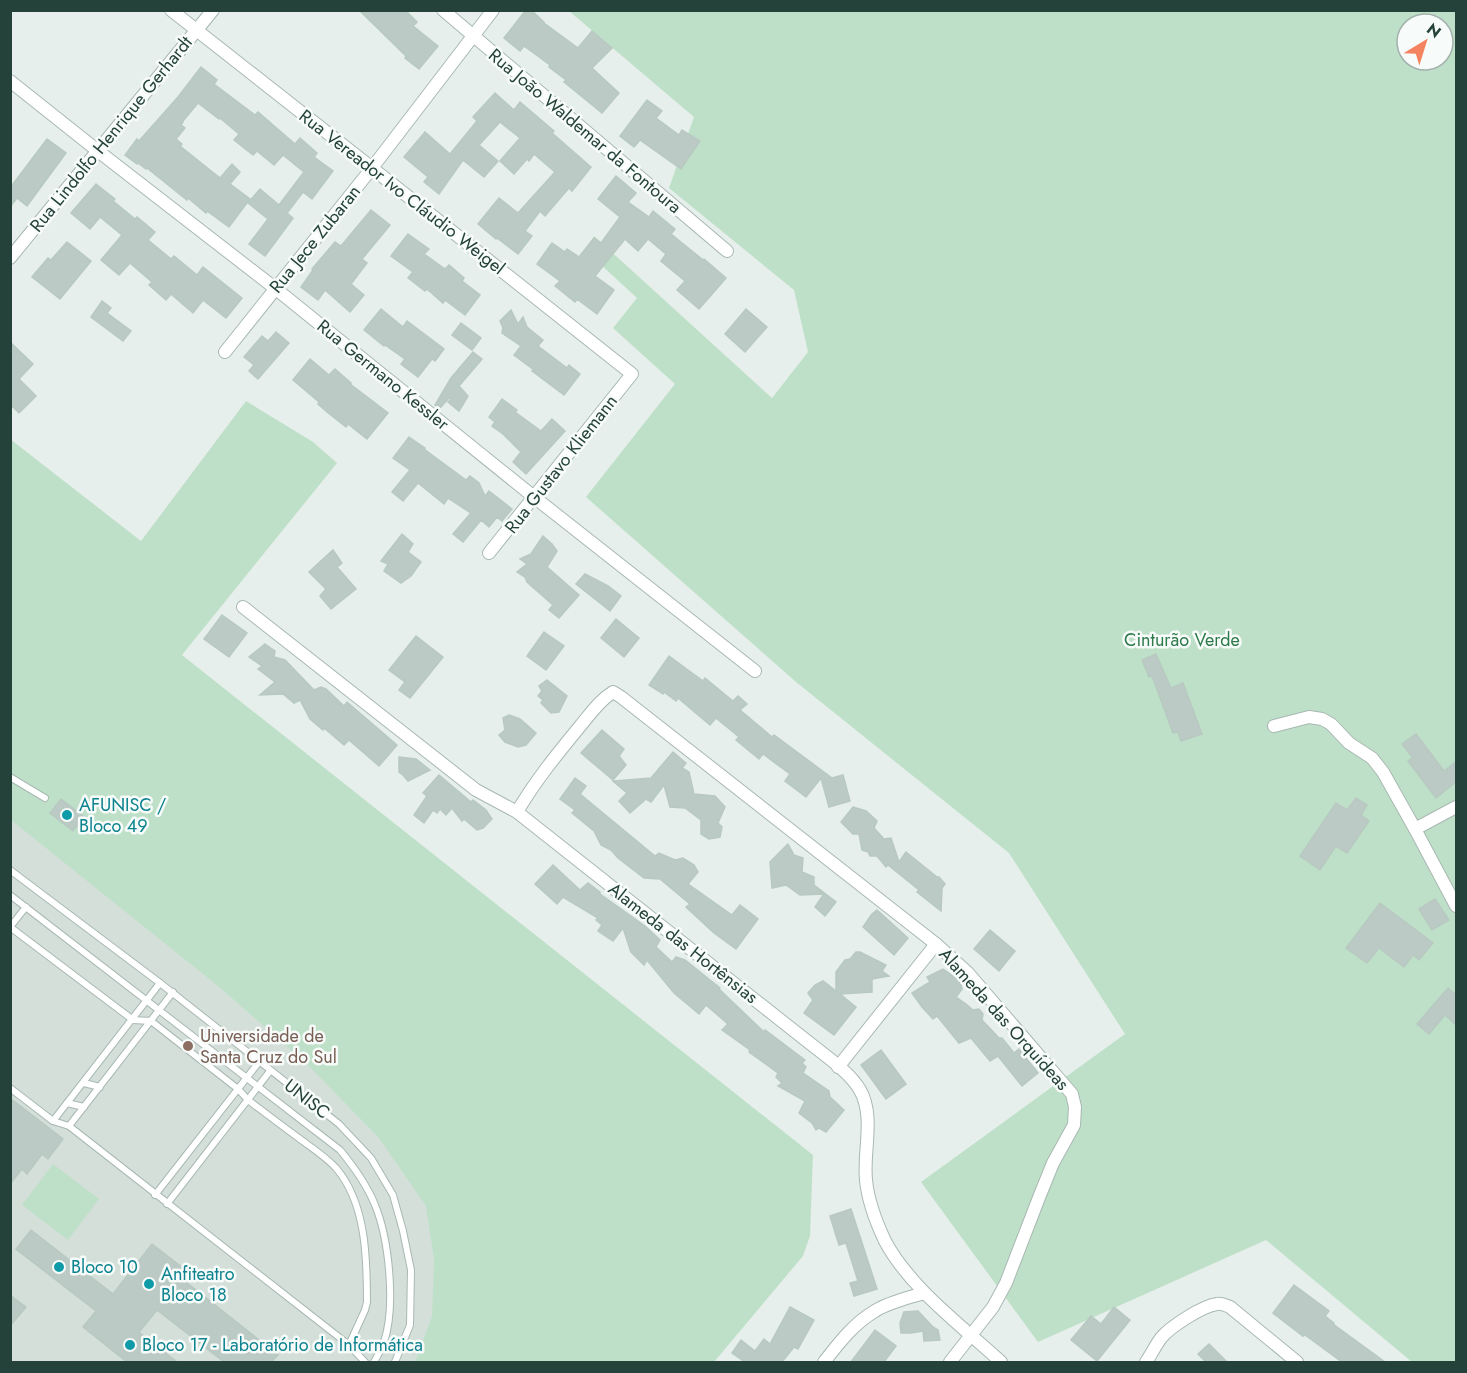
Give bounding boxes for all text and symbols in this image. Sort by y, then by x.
north arrow [1395,12,1455,72]
text: N [1422,18,1446,44]
street label: Rua Lindolfo Henrique Gerhardt [24,30,199,238]
street label: Rua João Waldemar da Fontoura [483,42,687,220]
street label: Rua Vereador Ivo Cláudio Weigel [294,103,510,281]
street label: Rua Jece Zubaran [263,179,367,299]
street label: Rua Germano Kessler [311,313,455,437]
street label: Rua Gustavo Kliemann [498,389,624,539]
park label: Cinturão Verde [1124,627,1240,653]
place label: AFUNISC / Bloco 49 [79,792,166,839]
marker: AFUNISC / Bloco 49 [60,808,74,822]
street label: Alameda das Hortênsias [603,876,763,1010]
street label: Alameda das Orquídeas [933,942,1075,1096]
place label: Universidade de Santa Cruz do Sul [200,1023,337,1070]
marker: Universidade de Santa Cruz do Sul [181,1039,195,1053]
street label: UNISC [279,1073,335,1125]
place label: Bloco 10 [71,1254,138,1280]
marker: Bloco 10 [52,1260,66,1274]
place label: Anfiteatro Bloco 18 [161,1261,235,1308]
marker: Anfiteatro Bloco 18 [142,1277,156,1291]
place label: Bloco 17 - Laboratório de Informática [142,1332,423,1358]
marker: Bloco 17 - Laboratório de Informática [123,1338,137,1352]

